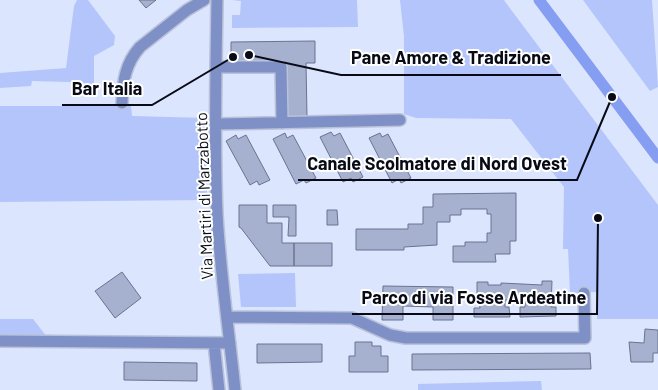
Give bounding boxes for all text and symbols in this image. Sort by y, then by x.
callout: Pane Amore & Tradizione [341,42,561,75]
text: Pane Amore & Tradizione [351,46,551,68]
callout: Bar Italia [62,72,152,105]
text: Bar Italia [72,77,142,99]
street label: Via Martiri di Marzabotto [191,112,216,280]
callout: Canale Scolmatore di Nord Ovest [298,147,577,180]
text: Canale Scolmatore di Nord Ovest [307,152,567,174]
callout: Parco di via Fosse Ardeatine [352,281,597,314]
text: Parco di via Fosse Ardeatine [362,286,587,308]

